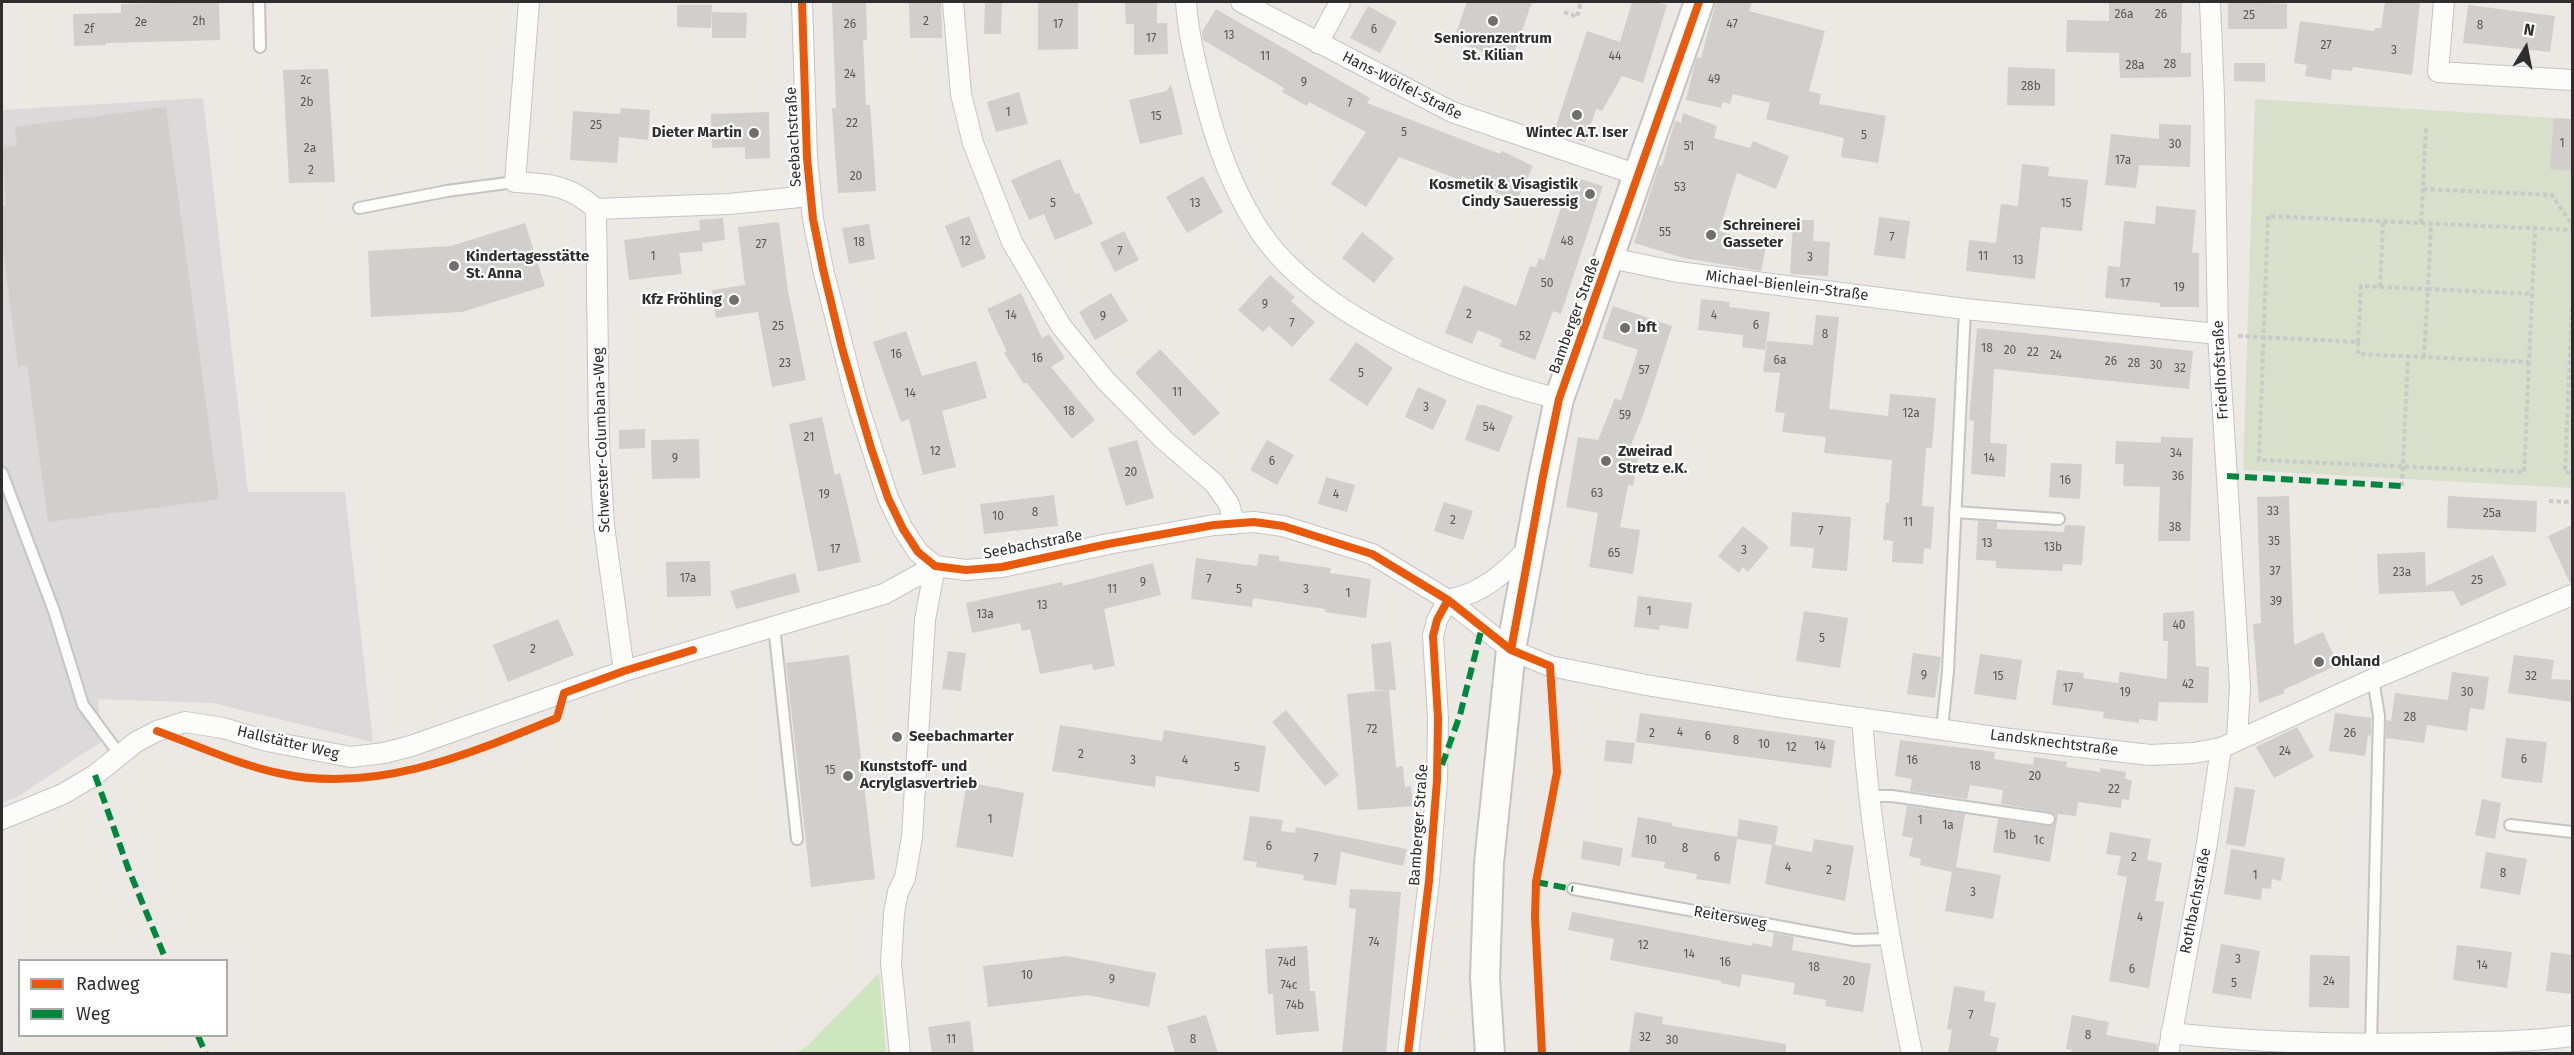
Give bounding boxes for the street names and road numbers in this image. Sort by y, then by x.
street label: Hans-Wölfel-Straße [1339,48,1465,124]
street label: Seebachstraße [782,86,806,188]
street label: Bamberger Straße [1546,255,1604,377]
street label: Michael-Bienlein-Straße [1705,267,1869,305]
street label: Friedhofstraße [2209,320,2233,420]
street label: Schwester-Columbana-Weg [590,347,614,533]
street label: Seebachstraße [982,527,1084,563]
street label: Hallstätter Weg [235,723,341,763]
street label: Landsknechtstraße [1989,726,2119,760]
street label: Bamberger Straße [1406,763,1432,887]
street label: Rothbachstraße [2177,846,2215,956]
street label: Reitersweg [1692,903,1768,933]

